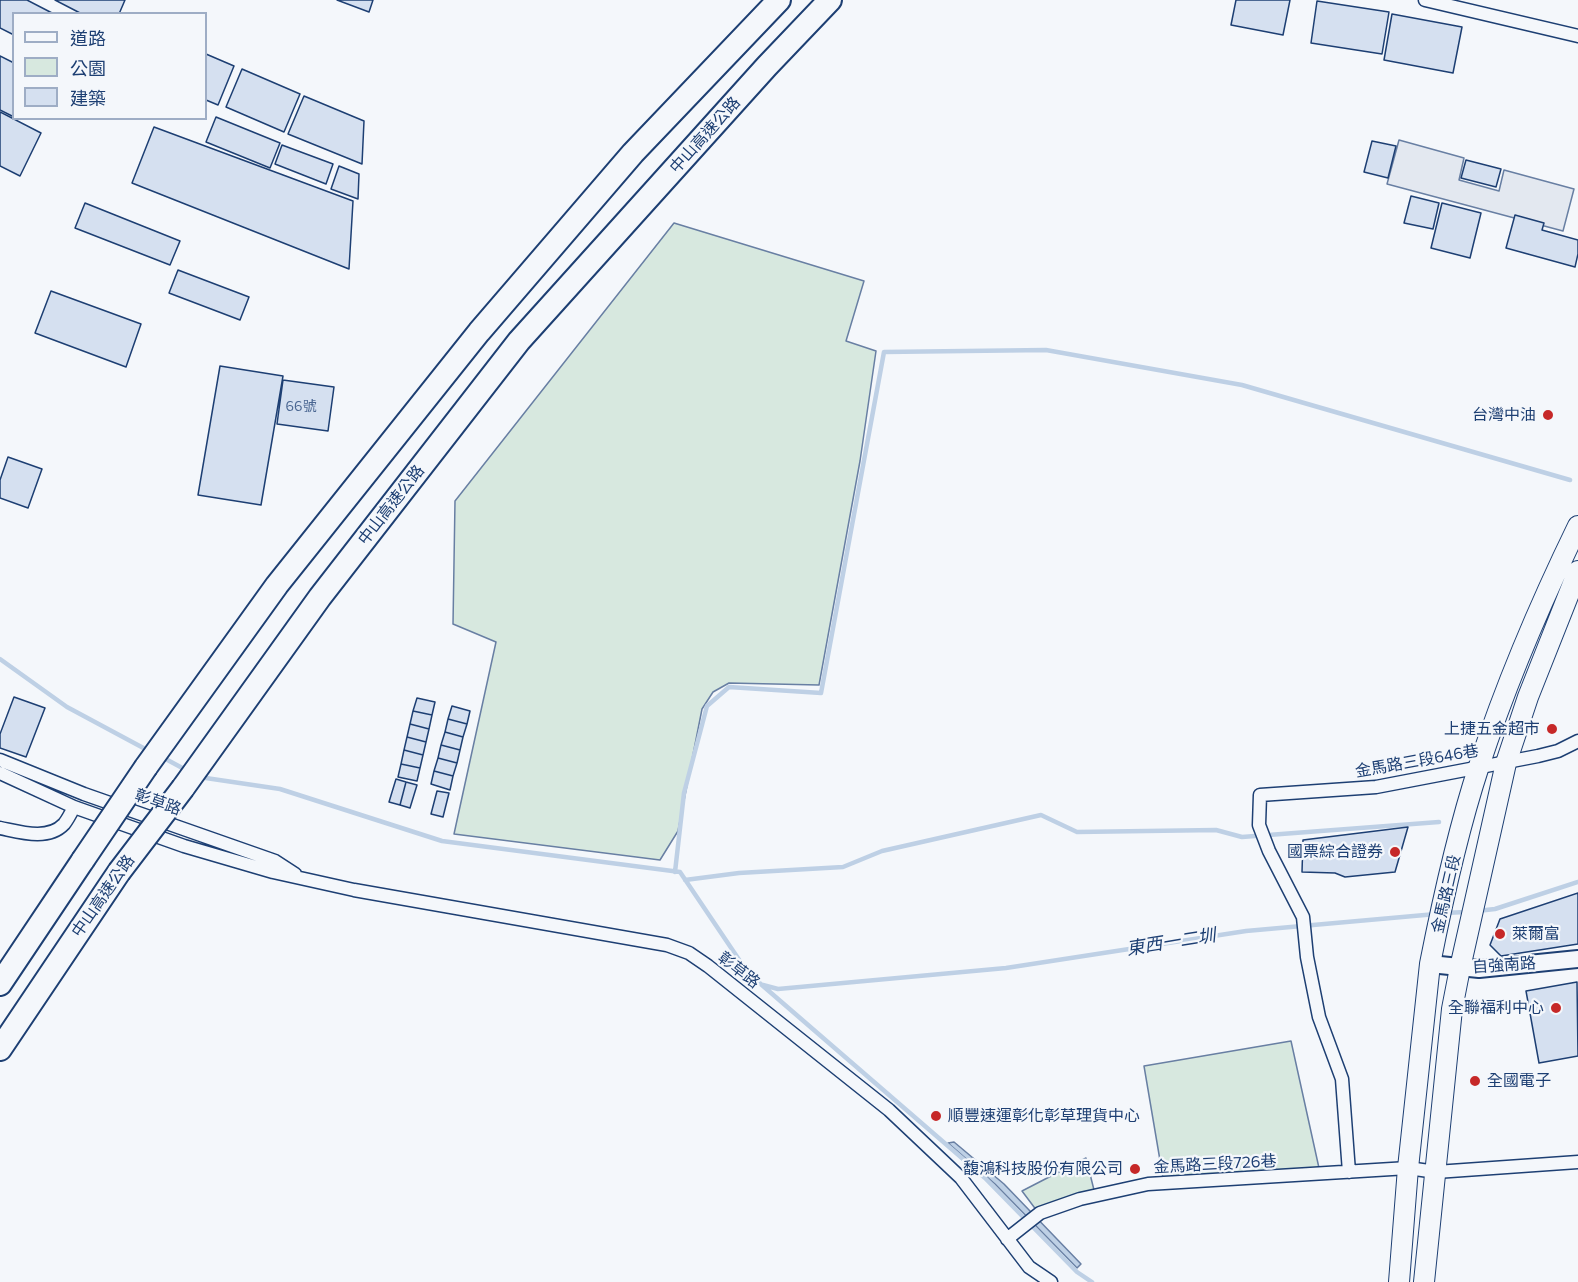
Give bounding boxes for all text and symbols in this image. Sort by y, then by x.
legend [12,12,207,120]
text: 道路 [70,27,106,49]
text: 公園 [70,57,106,79]
text: 建築 [70,87,106,109]
street label: 中山高速公路 [666,93,744,177]
house number: 66號 [286,398,316,414]
place label: 台灣中油 [1472,405,1536,425]
marker: 台灣中油 [1541,408,1555,422]
street label: 中山高速公路 [354,461,428,549]
place label: 上捷五金超市 [1444,719,1540,739]
marker: 上捷五金超市 [1545,722,1559,736]
street label: 金馬路三段646巷 [1354,741,1480,781]
street label: 彰草路 [132,785,184,819]
place label: 國票綜合證券 [1287,842,1383,862]
marker: 國票綜合證券 [1388,845,1402,859]
street label: 中山高速公路 [68,851,138,941]
street label: 金馬路三段 [1428,853,1464,935]
water label: 東西一二圳 [1125,924,1217,960]
place label: 萊爾富 [1512,924,1560,944]
marker: 萊爾富 [1493,927,1507,941]
street label: 彰草路 [714,948,764,992]
street label: 自強南路 [1471,953,1537,977]
place label: 全聯福利中心 [1448,998,1544,1018]
marker: 全聯福利中心 [1549,1001,1563,1015]
place label: 全國電子 [1487,1071,1551,1091]
marker: 全國電子 [1468,1074,1482,1088]
place label: 順豐速運彰化彰草理貨中心 [948,1106,1140,1126]
marker: 順豐速運彰化彰草理貨中心 [929,1109,943,1123]
street label: 金馬路三段726巷 [1153,1151,1277,1177]
place label: 馥鴻科技股份有限公司 [963,1159,1123,1179]
marker: 馥鴻科技股份有限公司 [1128,1162,1142,1176]

